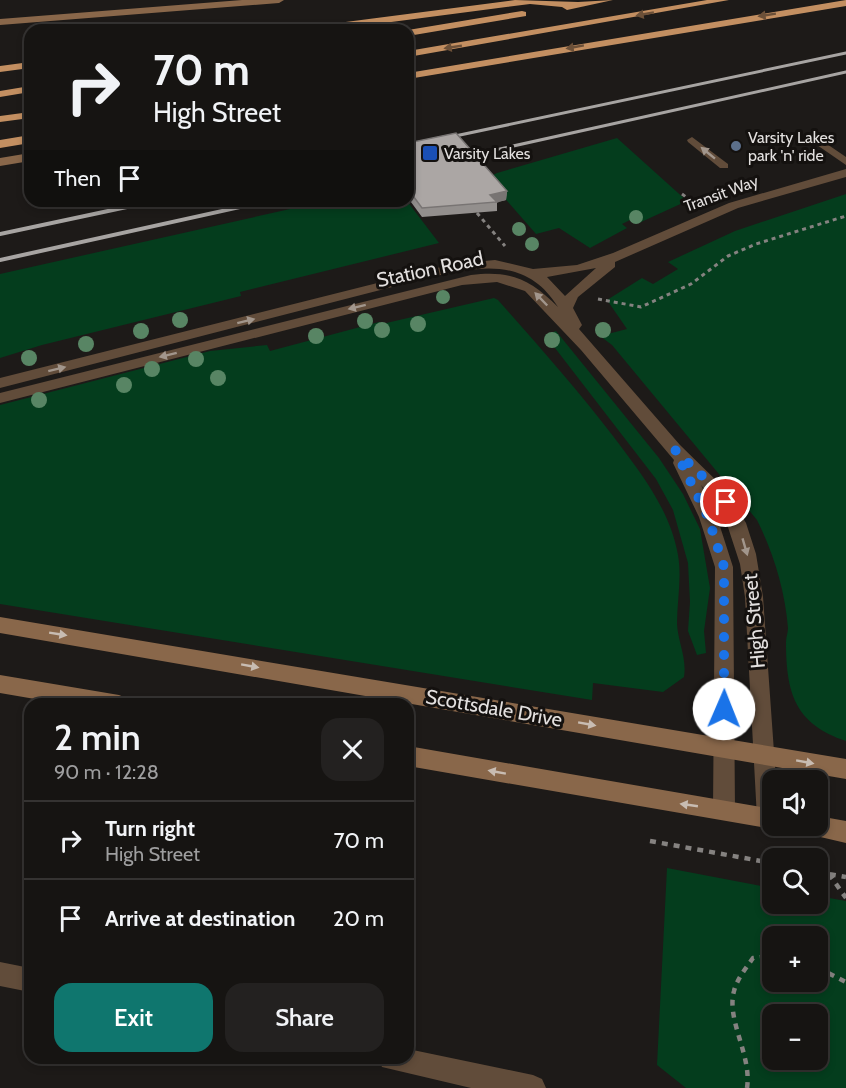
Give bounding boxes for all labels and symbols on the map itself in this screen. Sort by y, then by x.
one-way arrow [636,10,655,19]
one-way arrow [758,10,777,19]
one-way arrow [443,43,462,52]
one-way arrow [565,43,584,52]
place label: Varsity Lakes park 'n' ride [748,128,835,165]
marker: Varsity Lakes park 'n' ride [729,139,743,153]
marker: Varsity Lakes [421,144,439,162]
place label: Varsity Lakes [444,144,531,163]
one-way arrow [700,147,716,160]
street label: Transit Way [681,171,761,216]
street label: Station Road [374,246,486,292]
one-way arrow [535,293,549,307]
one-way arrow [348,302,366,312]
one-way arrow [237,316,255,326]
one-way arrow [159,351,177,361]
one-way arrow [48,363,66,373]
pin [700,476,751,527]
one-way arrow [741,538,750,556]
street label: High Street [738,572,770,669]
one-way arrow [48,630,67,639]
one-way arrow [241,662,260,671]
position arrow [692,677,756,741]
street label: Scottsdale Drive [424,684,564,732]
one-way arrow [578,720,597,729]
one-way arrow [795,758,814,767]
one-way arrow [488,767,507,776]
one-way arrow [680,801,699,810]

